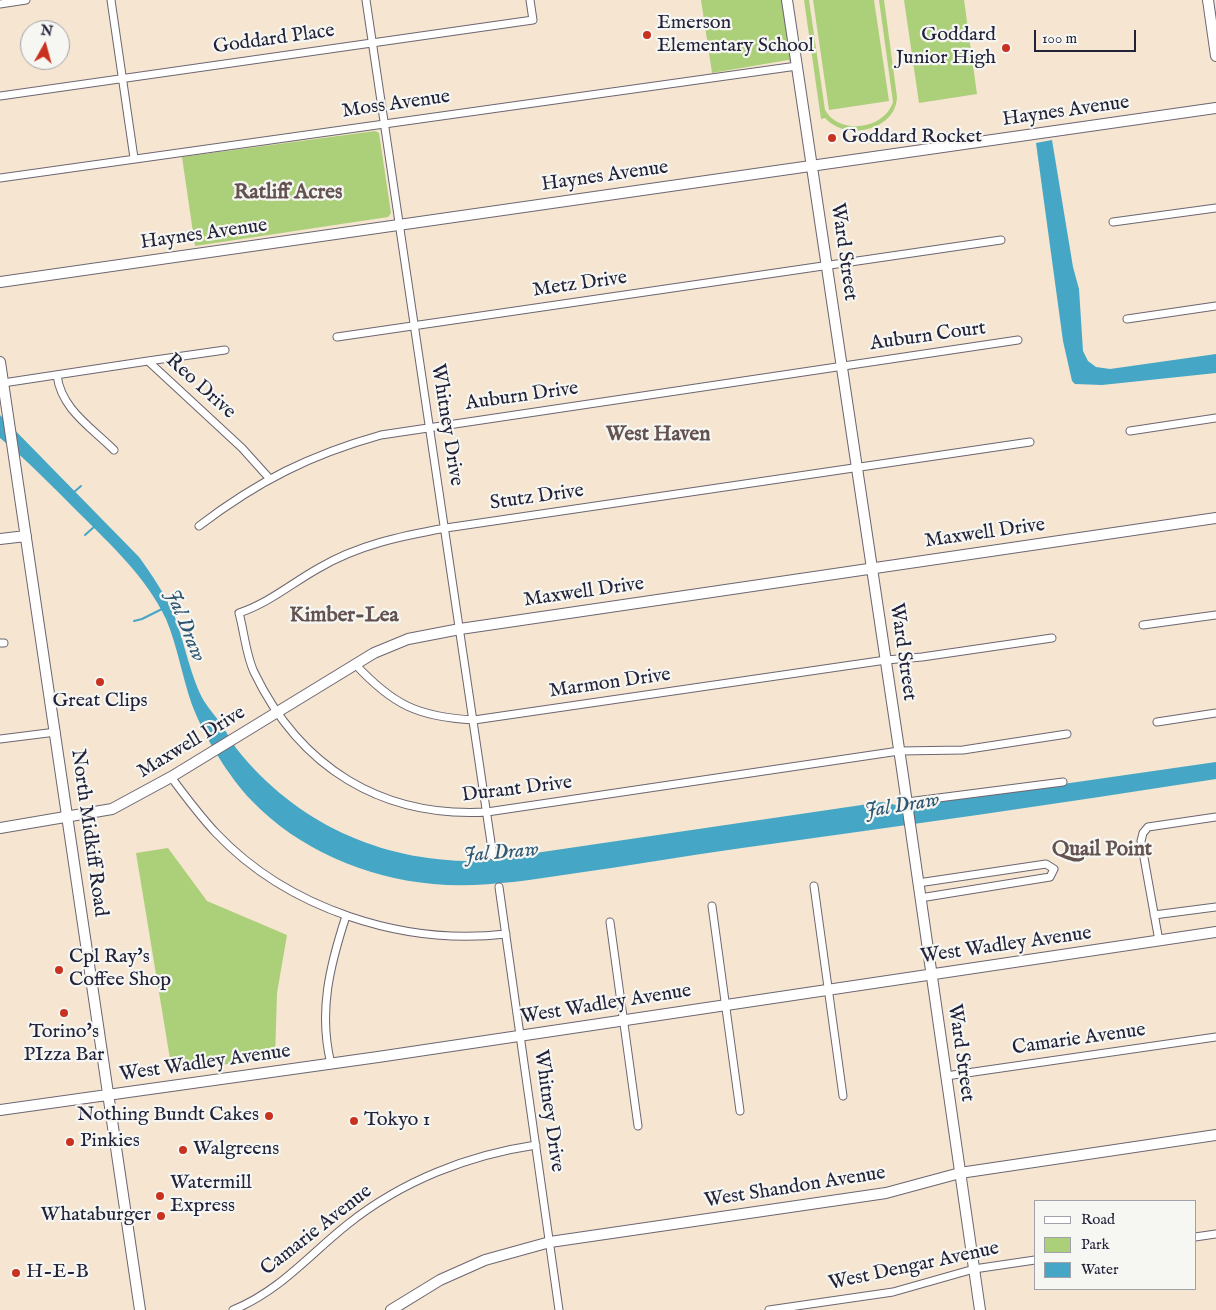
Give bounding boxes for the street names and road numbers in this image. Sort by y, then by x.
street label: Goddard Place [212,20,336,60]
street label: Moss Avenue [340,86,452,124]
street label: Haynes Avenue [1001,91,1131,133]
street label: Haynes Avenue [540,156,670,198]
street label: Ward Street [824,202,862,302]
street label: Haynes Avenue [139,214,269,256]
street label: Metz Drive [531,267,629,303]
street label: Auburn Court [868,317,988,357]
street label: Reo Drive [160,349,240,425]
street label: Whitney Drive [424,362,468,488]
street label: Auburn Drive [464,377,580,417]
street label: Stutz Drive [489,480,585,516]
street label: Maxwell Drive [923,514,1047,554]
street label: Maxwell Drive [522,573,646,613]
street label: Ward Street [883,602,921,702]
street label: Marmon Drive [548,664,672,704]
street label: Maxwell Drive [134,701,250,785]
street label: North Midkiff Road [64,748,112,918]
street label: Durant Drive [461,771,573,809]
street label: West Wadley Avenue [919,922,1093,970]
street label: West Wadley Avenue [519,980,693,1030]
street label: Ward Street [941,1003,979,1103]
street label: Camarie Avenue [1011,1019,1147,1061]
street label: West Wadley Avenue [118,1040,292,1088]
street label: Whitney Drive [528,1048,568,1174]
street label: West Shandon Avenue [703,1162,887,1214]
street label: Camarie Avenue [257,1180,377,1282]
street label: West Dengar Avenue [827,1237,1001,1297]

